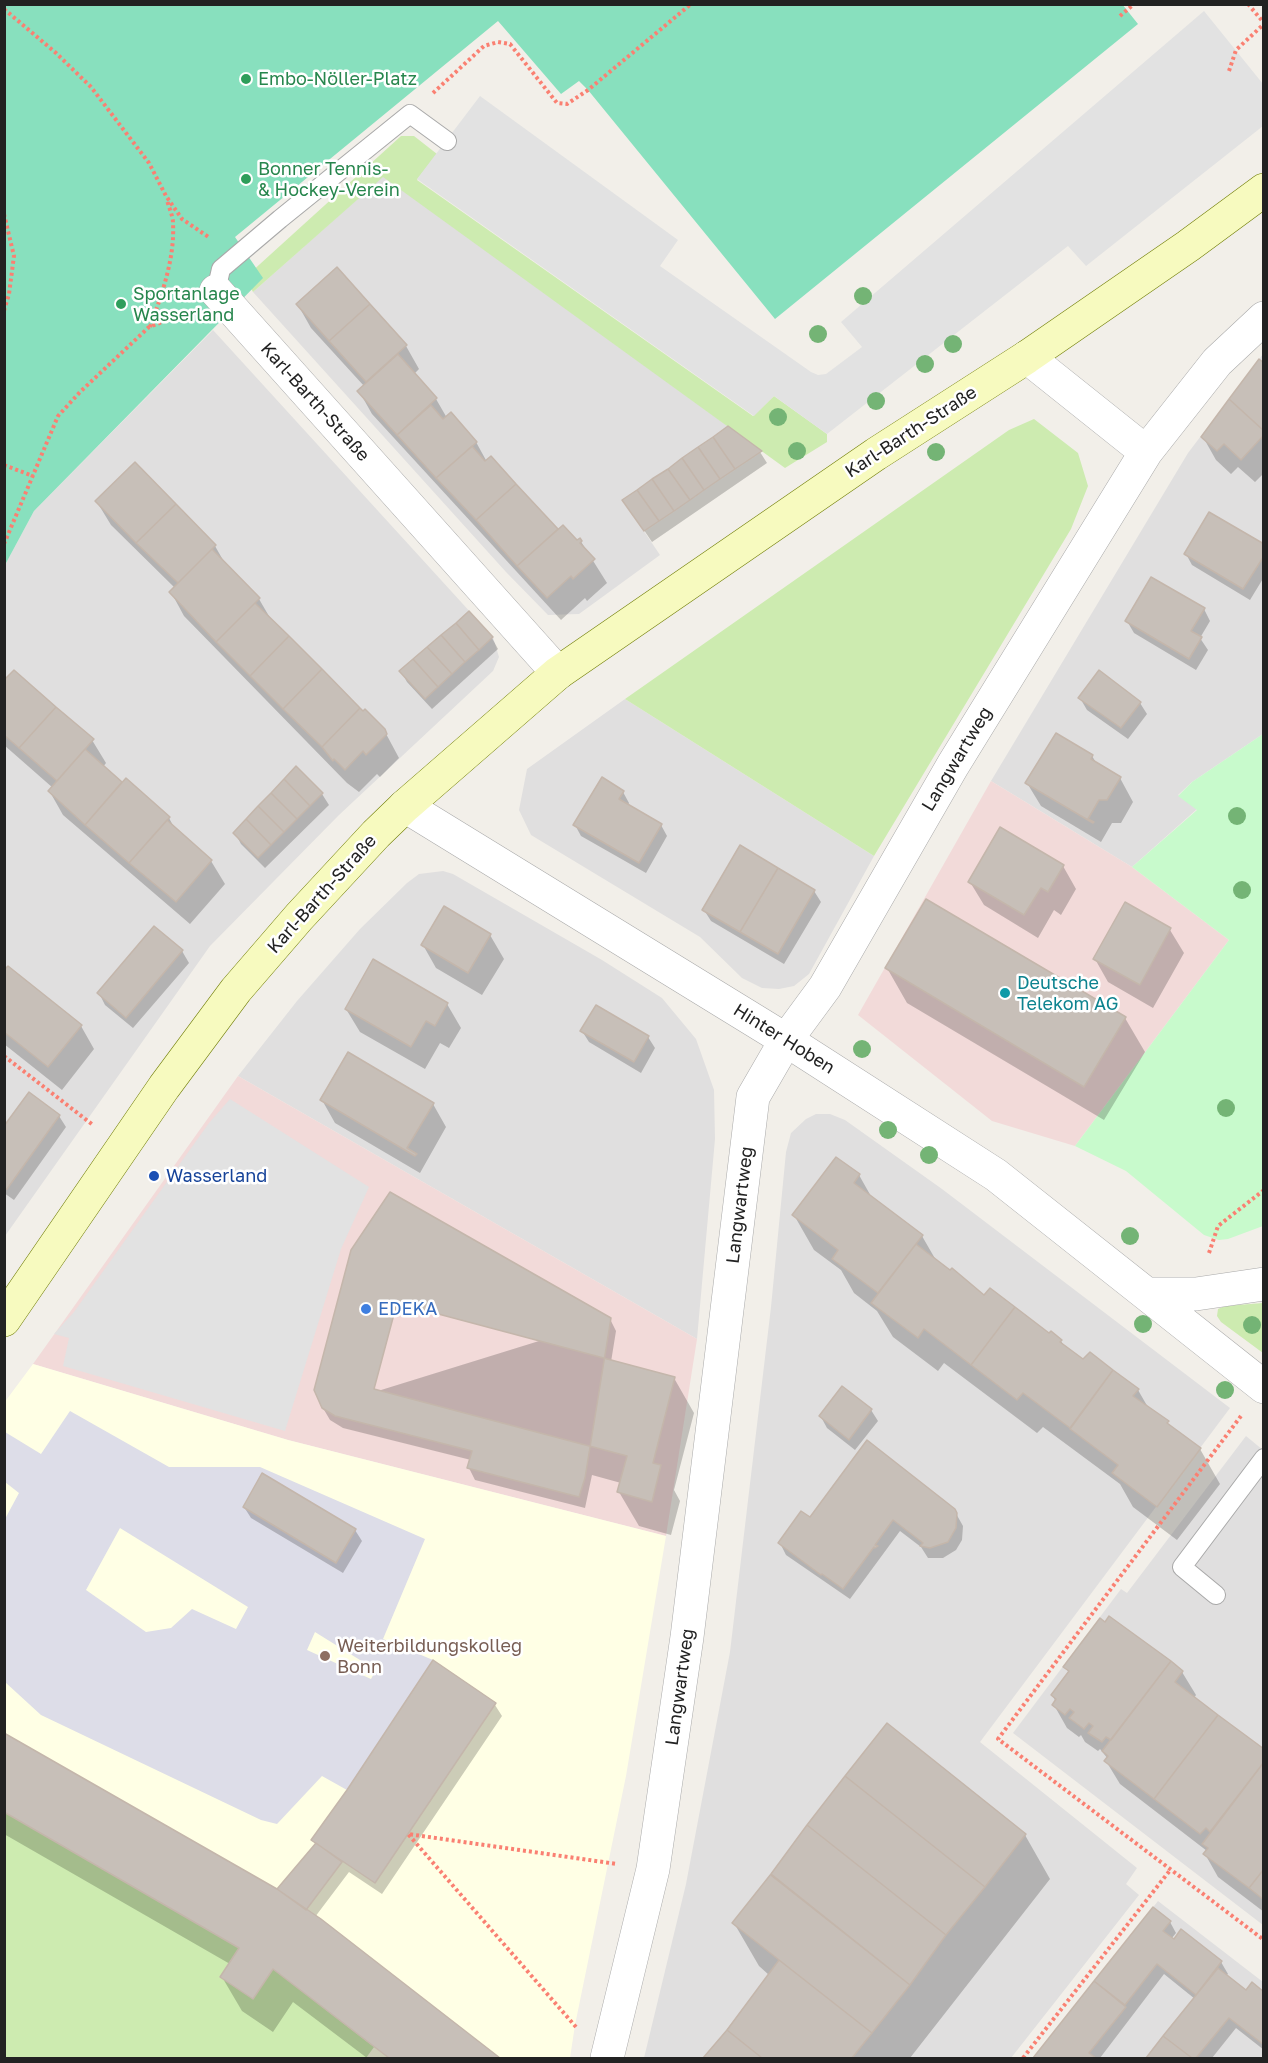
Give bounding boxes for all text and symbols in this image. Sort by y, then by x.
place label: Embo-Nöller-Platz [258,68,417,90]
marker: Embo-Nöller-Platz [239,72,253,86]
place label: Bonner Tennis- & Hockey-Verein [258,158,400,201]
marker: Bonner Tennis- & Hockey-Verein [239,172,253,186]
place label: Sportanlage Wasserland [133,283,240,326]
marker: Sportanlage Wasserland [114,297,128,311]
street label: Karl-Barth-Straße [256,338,374,466]
street label: Karl-Barth-Straße [841,381,981,483]
street label: Langwartweg [917,703,997,815]
street label: Karl-Barth-Straße [263,830,381,958]
place label: Deutsche Telekom AG [1017,972,1118,1014]
marker: Deutsche Telekom AG [998,986,1012,1000]
street label: Hinter Hoben [729,999,839,1079]
street label: Langwartweg [722,1145,758,1265]
place label: Wasserland [166,1165,267,1187]
marker: Wasserland [147,1169,161,1183]
place label: EDEKA [378,1298,437,1320]
marker: EDEKA [359,1302,373,1316]
street label: Langwartweg [661,1627,699,1747]
place label: Weiterbildungskolleg Bonn [337,1635,522,1678]
marker: Weiterbildungskolleg Bonn [318,1649,332,1663]

